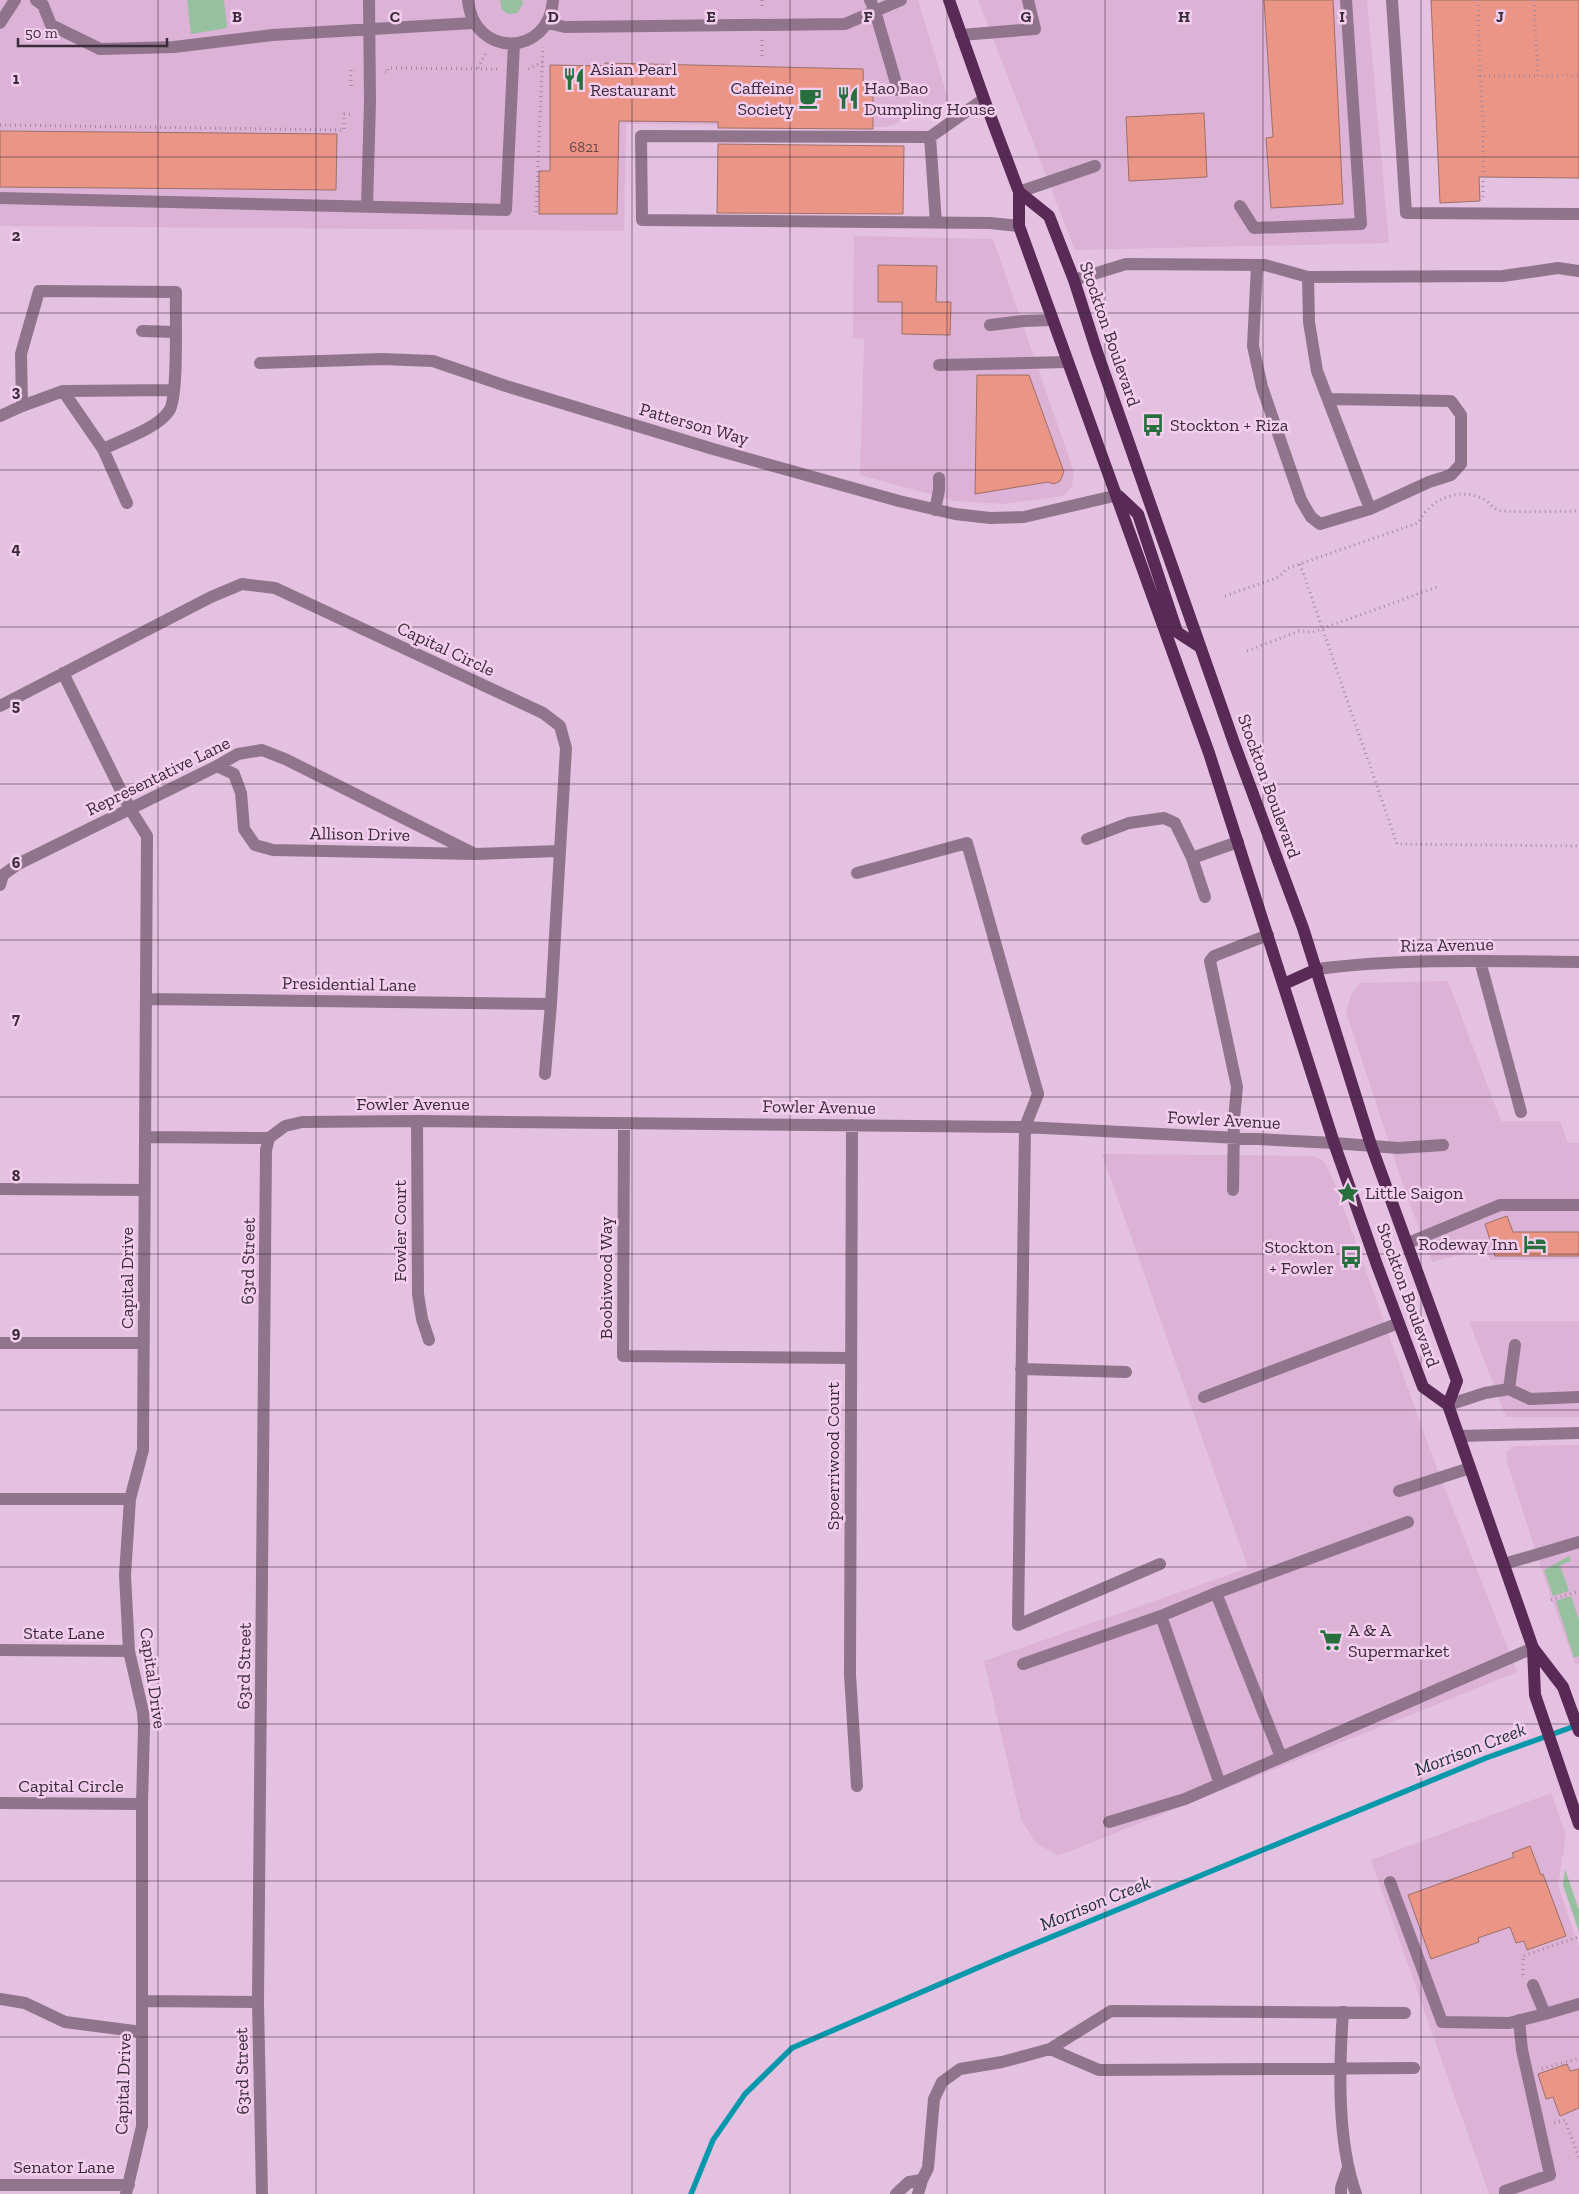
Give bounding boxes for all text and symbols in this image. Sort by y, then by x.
text: B [232,7,242,26]
text: C [390,7,400,26]
text: D [547,7,559,26]
text: E [706,7,716,26]
text: F [863,7,873,26]
text: G [1021,7,1032,26]
text: H [1178,7,1190,26]
text: I [1339,7,1345,26]
text: J [1496,7,1504,26]
scale bar [18,15,166,47]
text: 50 m [25,24,58,42]
place label: Asian Pearl Restaurant [590,58,677,101]
restaurant icon: Asian Pearl Restaurant [561,66,587,92]
text: 1 [13,69,20,88]
place label: Caffeine Society [730,77,795,120]
place label: Hao Bao Dumpling House [864,77,995,120]
cafe icon: Caffeine Society [797,85,823,111]
restaurant icon: Hao Bao Dumpling House [835,85,861,111]
house number: 6821 [569,138,599,156]
text: 2 [12,226,21,245]
street label: Stockton Boulevard [1075,259,1145,410]
text: 3 [12,382,21,401]
street label: Patterson Way [637,398,752,450]
bus stop icon: Stockton + Riza [1140,412,1166,438]
place label: Stockton + Riza [1170,414,1289,436]
text: 4 [11,539,21,558]
street label: Capital Circle [394,617,498,681]
text: 5 [12,696,20,715]
street label: Stockton Boulevard [1233,711,1305,861]
street label: Representative Lane [82,732,234,820]
street label: Allison Drive [310,822,410,846]
text: 6 [12,853,21,872]
street label: Riza Avenue [1400,933,1494,957]
street label: Presidential Lane [282,972,416,996]
text: 7 [12,1009,20,1028]
street label: Fowler Avenue [356,1093,470,1115]
street label: Fowler Avenue [762,1095,876,1119]
street label: Fowler Avenue [1167,1106,1281,1134]
text: 8 [12,1166,21,1185]
street label: Fowler Court [389,1180,411,1282]
place icon: Little Saigon [1335,1180,1361,1206]
place label: Little Saigon [1365,1182,1464,1204]
street label: Boobiwood Way [595,1216,617,1339]
street label: 63rd Street [236,1217,260,1305]
street label: Stockton Boulevard [1372,1220,1444,1370]
street label: Capital Drive [116,1227,138,1329]
hotel icon: Rodeway Inn [1522,1231,1548,1257]
place label: Rodeway Inn [1418,1233,1519,1255]
place label: Stockton + Fowler [1265,1236,1335,1279]
bus stop icon: Stockton + Fowler [1338,1244,1364,1270]
text: 9 [12,1323,21,1342]
street label: Spoerriwood Court [822,1381,844,1530]
place label: A & A Supermarket [1348,1619,1450,1662]
street label: State Lane [23,1622,105,1644]
street label: 63rd Street [232,1622,256,1710]
street label: Capital Drive [135,1626,171,1730]
supermarket icon: A & A Supermarket [1318,1627,1344,1653]
water label: Morrison Creek [1411,1717,1529,1781]
street label: Capital Circle [18,1775,124,1797]
water label: Morrison Creek [1036,1870,1154,1936]
street label: 63rd Street [230,2027,254,2115]
street label: Capital Drive [110,2033,136,2135]
street label: Senator Lane [13,2156,115,2178]

